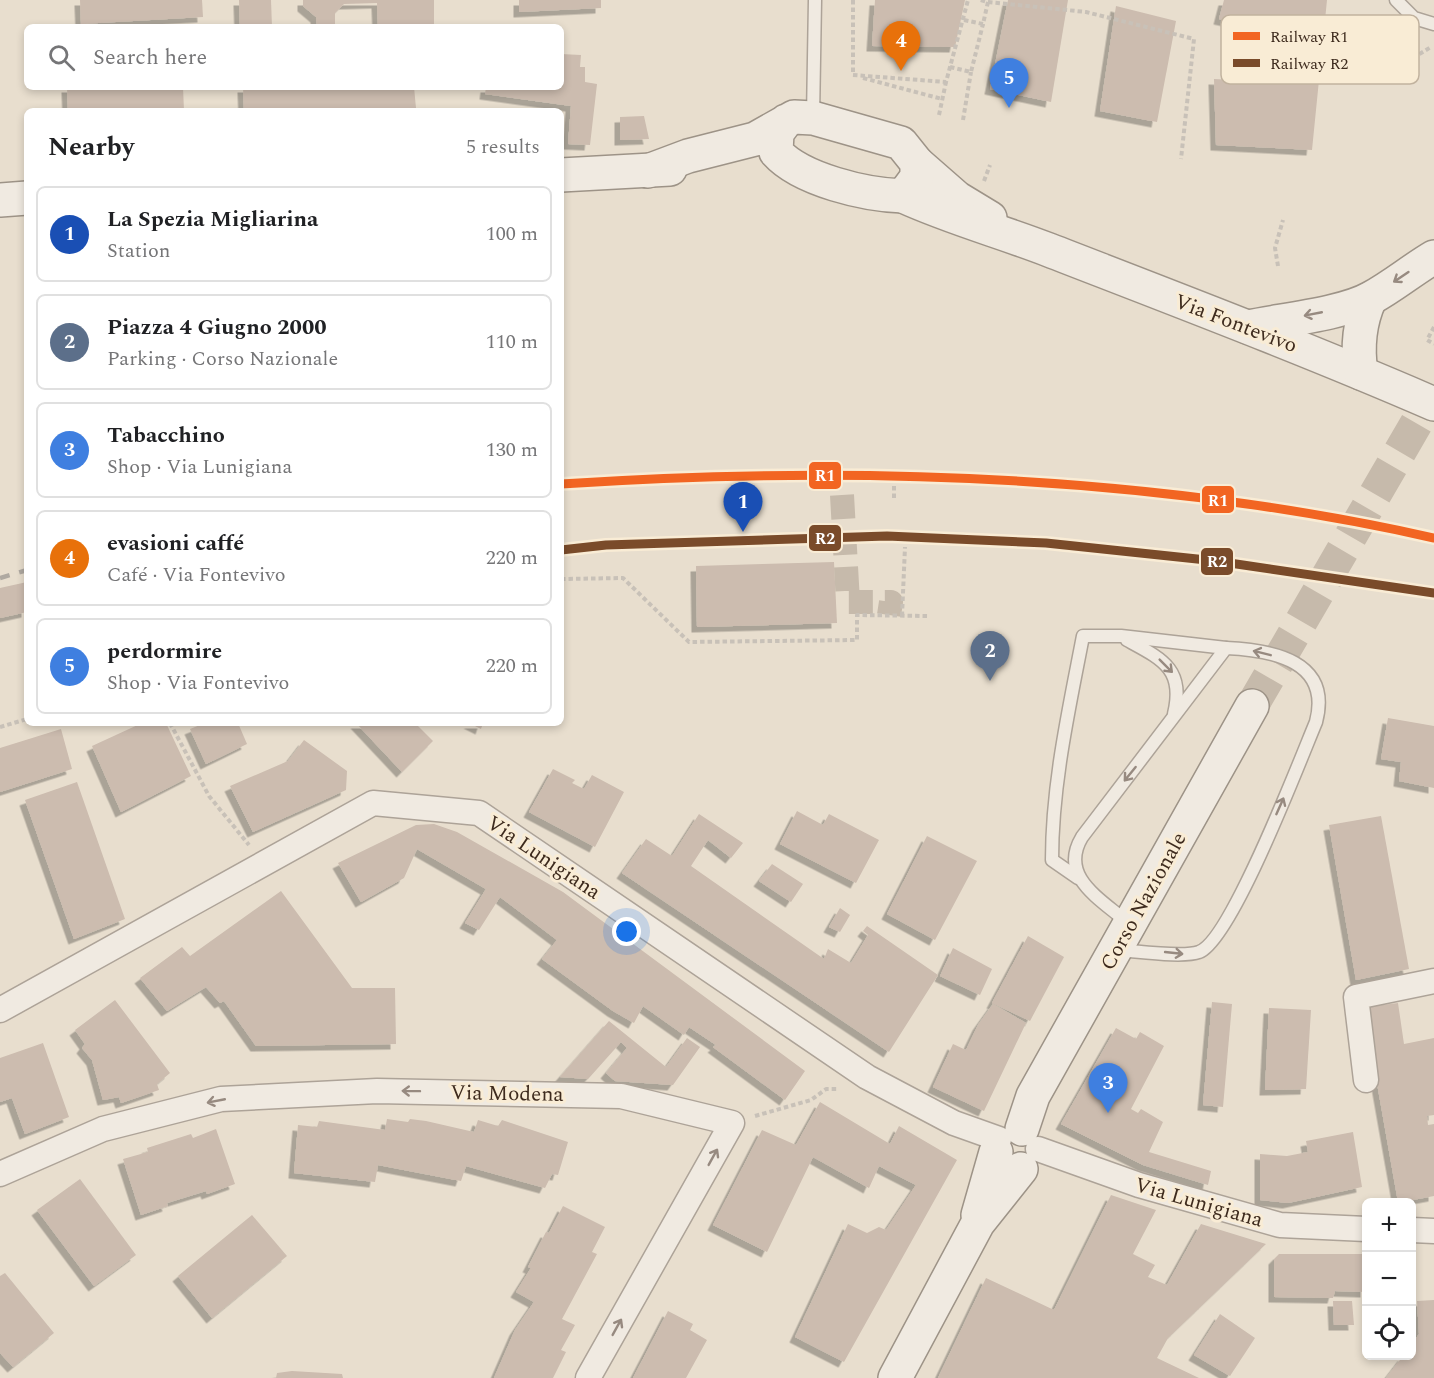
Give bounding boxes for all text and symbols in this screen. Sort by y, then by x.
legend [1221,15,1419,84]
pin: 4 [882,22,920,71]
search box [24,24,564,90]
text: Railway R1 [1270,25,1348,49]
icon: search [45,41,78,74]
text: Search here [93,41,207,74]
text: Railway R2 [1270,52,1348,76]
pin: 5 [990,58,1028,108]
text: Nearby [48,127,134,167]
text: 5 results [466,132,540,162]
text: La Spezia Migliarina [107,203,318,236]
text: 1 [64,219,75,249]
text: 100 m [486,219,538,249]
text: Station [107,236,170,266]
one-way arrow [1393,271,1410,283]
street label: Via Fontevivo [1170,286,1302,362]
one-way arrow [1304,309,1323,320]
text: Piazza 4 Giugno 2000 [107,311,327,344]
text: 2 [64,327,75,357]
text: 110 m [486,327,538,357]
text: Parking · Corso Nazionale [107,344,338,374]
text: Tabacchino [107,419,225,452]
text: 3 [64,435,75,465]
text: 130 m [486,435,538,465]
text: Shop · Via Lunigiana [107,452,292,482]
line badge: R1 [808,461,842,490]
text: R1 [815,464,835,488]
pin: 1 [724,482,762,532]
line badge: R1 [1201,485,1235,514]
text: R1 [1208,489,1228,513]
line badge: R2 [808,524,842,552]
text: evasioni caffé [107,527,244,560]
text: R2 [815,527,835,551]
text: 4 [64,543,75,573]
text: 220 m [486,543,538,573]
line badge: R2 [1200,547,1234,576]
text: R2 [1207,550,1227,574]
text: Café · Via Fontevivo [107,560,286,590]
pin: 2 [970,632,1010,681]
text: perdormire [107,635,222,668]
one-way arrow [1253,647,1272,659]
text: 5 [64,651,75,681]
text: 220 m [486,651,538,681]
one-way arrow [1159,658,1173,673]
text: Shop · Via Fontevivo [107,668,289,698]
one-way arrow [1123,765,1136,781]
one-way arrow [1275,797,1287,815]
street label: Via Lunigiana [480,808,608,908]
street label: Corso Nazionale [1093,826,1195,977]
your location [612,917,641,946]
one-way arrow [1163,948,1183,959]
pin: 3 [1088,1064,1128,1113]
street label: Via Modena [450,1077,565,1111]
one-way arrow [401,1085,421,1097]
one-way arrow [207,1096,226,1107]
one-way arrow [707,1149,719,1166]
street label: Via Lunigiana [1131,1169,1267,1237]
map controls [1362,1198,1416,1360]
button: + [1362,1198,1416,1252]
button: − [1362,1252,1416,1306]
button: locate [1362,1306,1416,1360]
one-way arrow [611,1319,623,1336]

